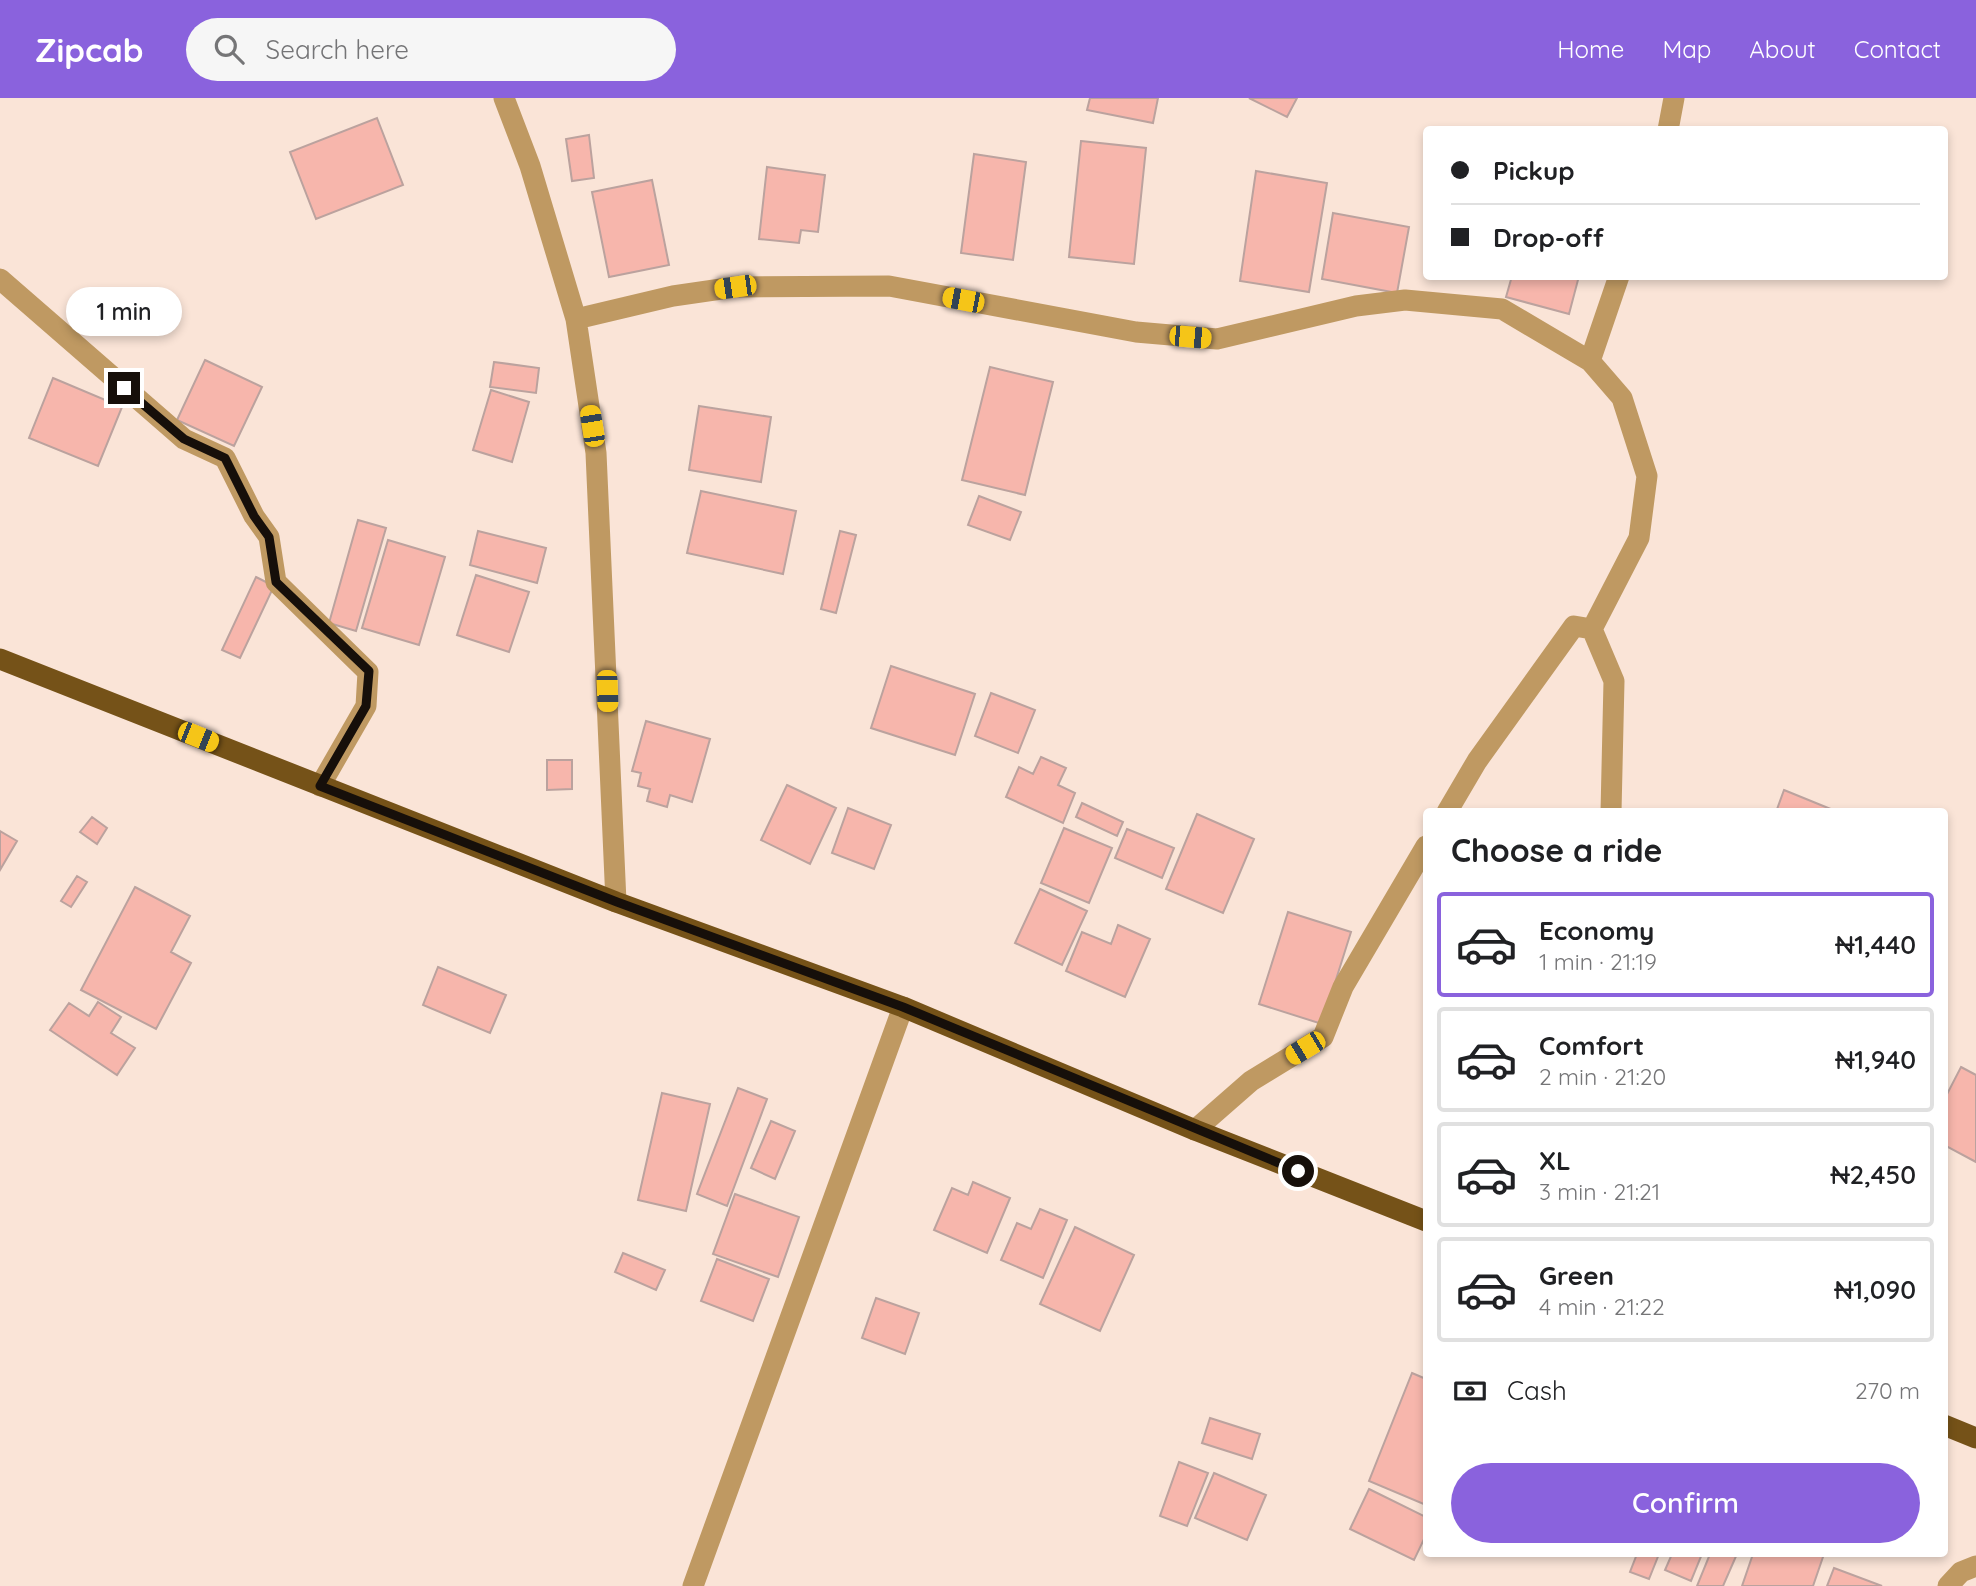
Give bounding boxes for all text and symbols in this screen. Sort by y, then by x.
search box [186,18,676,81]
text: Zipcab [35,29,144,70]
icon: search [210,30,248,68]
text: Search here [266,33,409,66]
text: Home [1557,34,1624,64]
text: Map [1662,34,1711,64]
text: About [1749,34,1816,64]
text: Contact [1854,34,1941,64]
text: Pickup [1493,154,1575,187]
text: Drop-off [1493,221,1604,254]
car [713,274,758,300]
callout: 1 min [66,286,182,336]
car [941,286,986,314]
text: 1 min [96,297,152,326]
car [1169,325,1212,349]
route end [108,372,140,404]
car [579,404,606,448]
car [596,670,619,712]
car [175,719,222,755]
text: Choose a ride [1451,830,1663,870]
icon: car [1455,913,1518,976]
text: Economy [1539,914,1654,947]
text: ₦1,440 [1835,928,1916,961]
text: 1 min · 21:19 [1539,947,1657,976]
car [1282,1028,1329,1068]
icon: car [1455,1028,1518,1091]
text: Comfort [1539,1029,1644,1062]
text: ₦1,940 [1835,1043,1916,1076]
text: 2 min · 21:20 [1539,1062,1666,1091]
icon: car [1455,1143,1518,1206]
text: XL [1539,1144,1571,1177]
route start [1282,1155,1314,1187]
text: ₦2,450 [1830,1158,1916,1191]
text: 3 min · 21:21 [1539,1177,1660,1206]
icon: car [1455,1258,1518,1321]
text: Green [1539,1259,1614,1292]
text: ₦1,090 [1834,1273,1916,1306]
text: 4 min · 21:22 [1539,1292,1665,1321]
icon: cash [1451,1372,1489,1410]
text: Cash [1507,1374,1567,1407]
text: 270 m [1855,1376,1920,1405]
button: Confirm [1451,1463,1920,1543]

